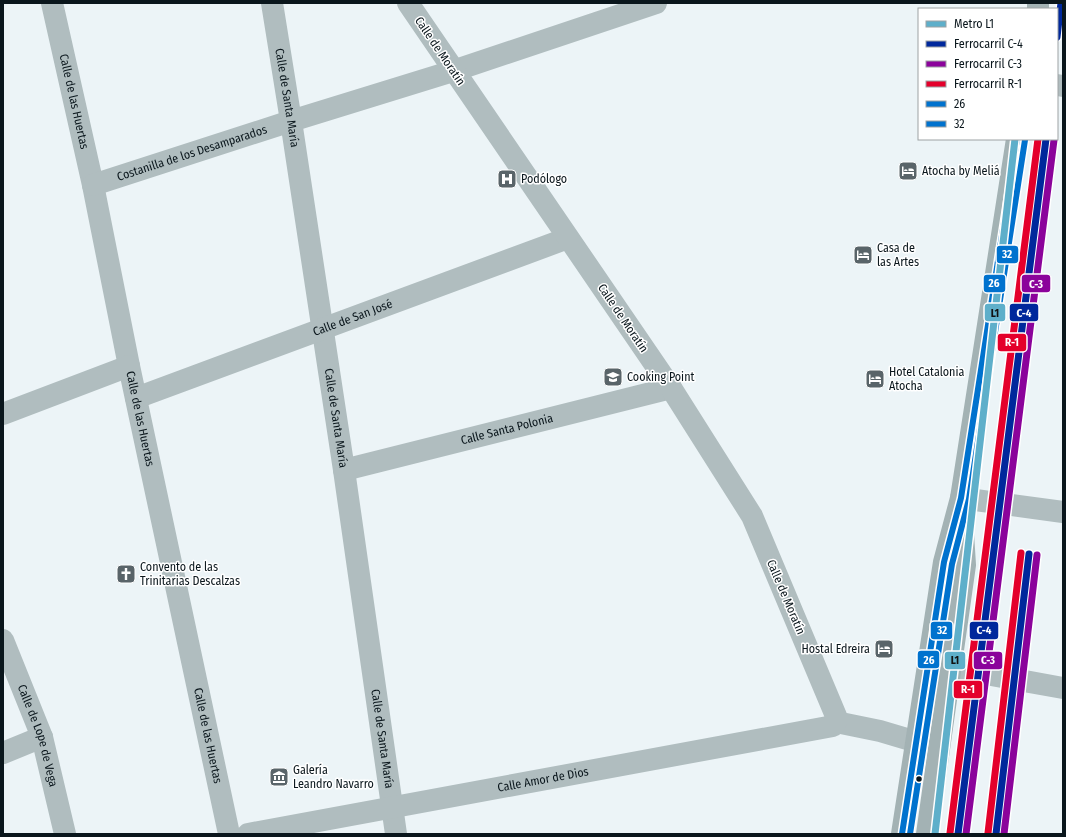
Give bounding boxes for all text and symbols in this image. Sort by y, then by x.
legend [918,8,1058,140]
street label: Calle de Moratín [412,14,468,88]
text: Metro L1 [954,17,994,31]
text: Ferrocarril C-4 [954,37,1023,51]
street label: Calle de Santa María [272,47,302,148]
street label: Calle de las Huertas [57,53,92,151]
text: Ferrocarril C-3 [954,57,1022,71]
text: Ferrocarril R-1 [954,77,1022,91]
text: 26 [954,97,965,111]
text: 32 [954,117,965,131]
street label: Costanilla de los Desamparados [115,122,269,184]
hotel icon: Atocha by Meliá [897,160,919,182]
place label: Atocha by Meliá [922,164,1000,178]
hospital icon: Podólogo [496,168,518,190]
place label: Podólogo [521,172,567,186]
place label: Casa de las Artes [877,241,919,269]
hotel icon: Casa de las Artes [852,244,874,266]
line badge: 32 [996,245,1019,264]
text: 32 [1001,248,1012,261]
line badge: 26 [983,274,1006,293]
line badge: C-3 [1021,274,1051,293]
text: 26 [988,277,1000,290]
text: C-3 [1029,278,1043,291]
street label: Calle de Moratín [595,281,651,355]
street label: Calle de San José [311,297,394,339]
line badge: L1 [984,303,1006,322]
line badge: C-4 [1009,303,1039,322]
text: L1 [991,307,999,320]
text: C-4 [1017,307,1032,320]
line badge: R-1 [997,333,1027,352]
text: R-1 [1005,336,1019,349]
place label: Hotel Catalonia Atocha [889,365,964,393]
school or university icon: Cooking Point [602,366,624,388]
street label: Calle de Santa María [322,367,351,469]
hotel icon: Hotel Catalonia Atocha [864,368,886,390]
street label: Calle de las Huertas [123,370,157,468]
place label: Cooking Point [627,370,694,384]
street label: Calle Santa Polonia [459,411,555,447]
street label: Calle de Moratín [764,558,808,636]
place label: Convento de las Trinitarias Descalzas [140,560,240,588]
church icon: Convento de las Trinitarias Descalzas [115,563,137,585]
line badge: 32 [930,621,953,640]
line badge: C-4 [969,621,999,640]
text: 32 [936,624,947,637]
text: C-4 [977,624,992,637]
hotel icon: Hostal Edreira [873,638,895,660]
place label: Hostal Edreira [801,642,870,656]
line badge: 26 [917,650,940,669]
line badge: L1 [944,651,966,670]
line badge: C-3 [973,651,1003,670]
text: 26 [923,654,935,667]
text: L1 [951,654,959,667]
text: C-3 [981,654,995,667]
line badge: R-1 [953,680,983,699]
street label: Calle de Lope de Vega [15,682,61,788]
text: R-1 [961,683,975,696]
street label: Calle de las Huertas [191,686,225,785]
street label: Calle de Santa María [368,688,396,789]
place label: Galería Leandro Navarro [293,763,374,791]
street label: Calle Amor de Dios [496,764,590,795]
museum icon: Galería Leandro Navarro [268,766,290,788]
unlabelled marker [914,774,924,784]

